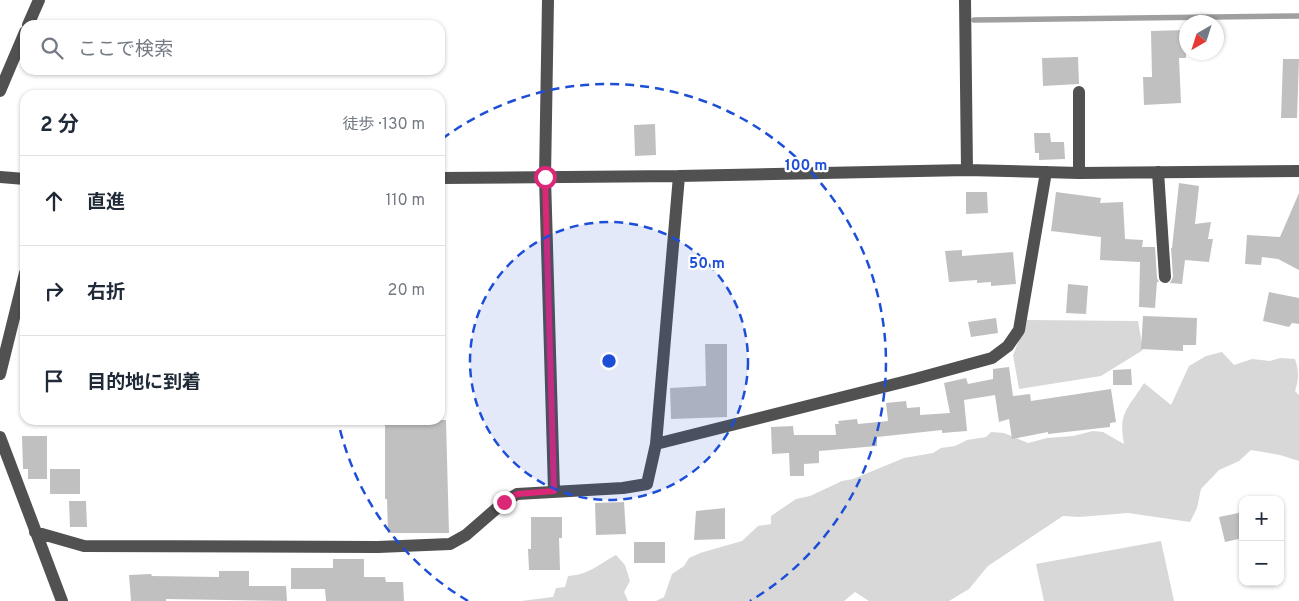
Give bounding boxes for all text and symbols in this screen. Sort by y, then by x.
north arrow [1179,15,1224,60]
search box [20,20,445,75]
icon: search [38,34,66,62]
text: ここで検索 [78,38,173,62]
text: 2 分 [40,112,79,139]
text: 徒歩 · 130 m [342,115,425,135]
text: 100 m [785,157,827,176]
route start [534,166,557,189]
icon: ahead [40,187,68,215]
text: 直進 [87,191,125,215]
text: 110 m [385,191,425,211]
text: 50 m [689,255,725,274]
icon: right [40,277,68,305]
text: 右折 [87,281,125,305]
text: 20 m [388,281,425,301]
centre of rings [600,352,618,370]
icon: arrive [40,367,68,395]
text: 目的地に到着 [87,371,201,395]
route end [493,491,516,514]
map controls [1239,496,1284,586]
button: + [1239,496,1284,541]
button: − [1239,541,1284,586]

